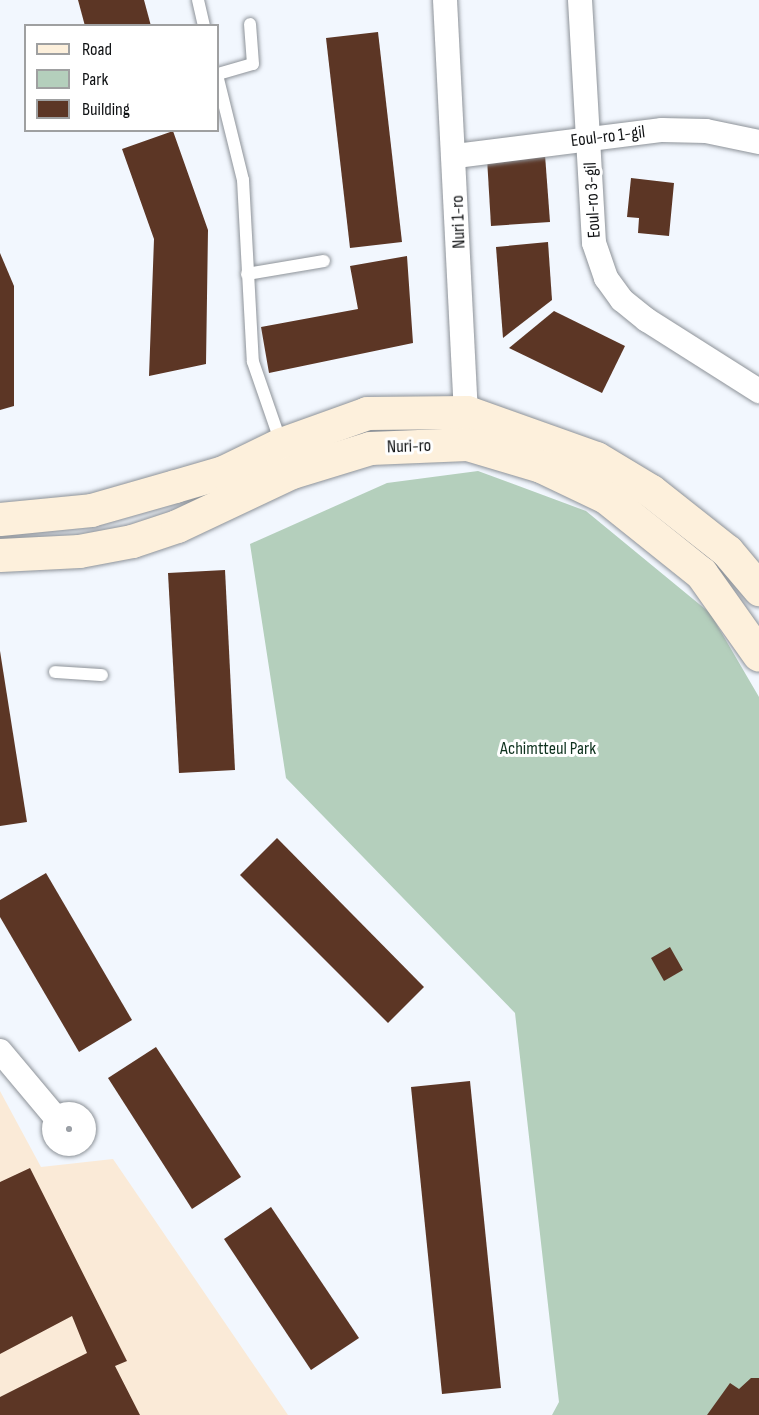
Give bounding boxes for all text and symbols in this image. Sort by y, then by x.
legend [24,24,219,132]
text: Road [82,39,112,60]
text: Park [82,69,108,90]
text: Building [82,99,130,120]
street label: Eoul-ro 1-gil [570,122,646,152]
street label: Eoul-ro 3-gil [580,162,606,238]
street label: Nuri 1-ro [447,195,471,249]
street label: Nuri-ro [387,435,431,459]
park label: Achimtteul Park [500,738,596,760]

